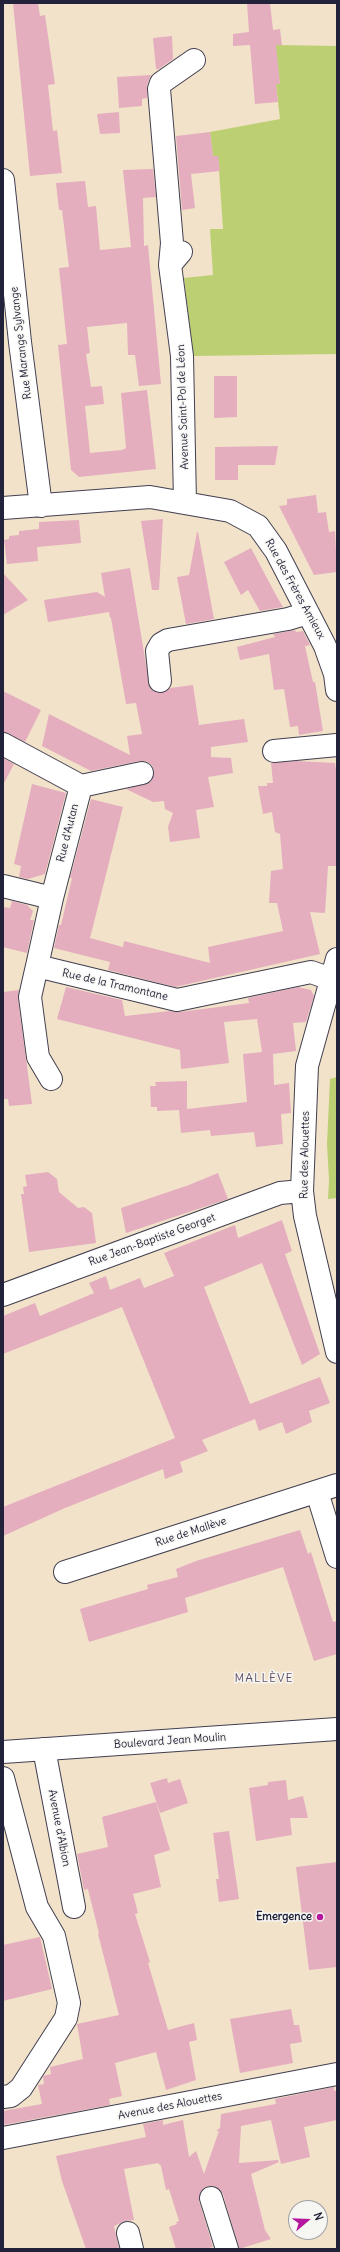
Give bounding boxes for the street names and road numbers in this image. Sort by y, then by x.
street label: Rue Marange Sylvange [8,286,34,400]
street label: Avenue Saint-Pol de Léon [174,344,192,470]
street label: Rue des Frères Amieux [262,537,328,641]
street label: Rue d'Autan [54,802,82,864]
street label: Rue de la Tramontane [61,966,169,1004]
street label: Rue des Alouettes [298,1111,312,1199]
street label: Rue Jean-Baptiste Georget [87,1211,217,1269]
street label: Rue de Mallève [154,1514,228,1550]
street label: Boulevard Jean Moulin [113,1730,227,1752]
street label: Avenue d'Albion [45,1788,73,1868]
street label: Avenue des Alouettes [117,2089,223,2123]

